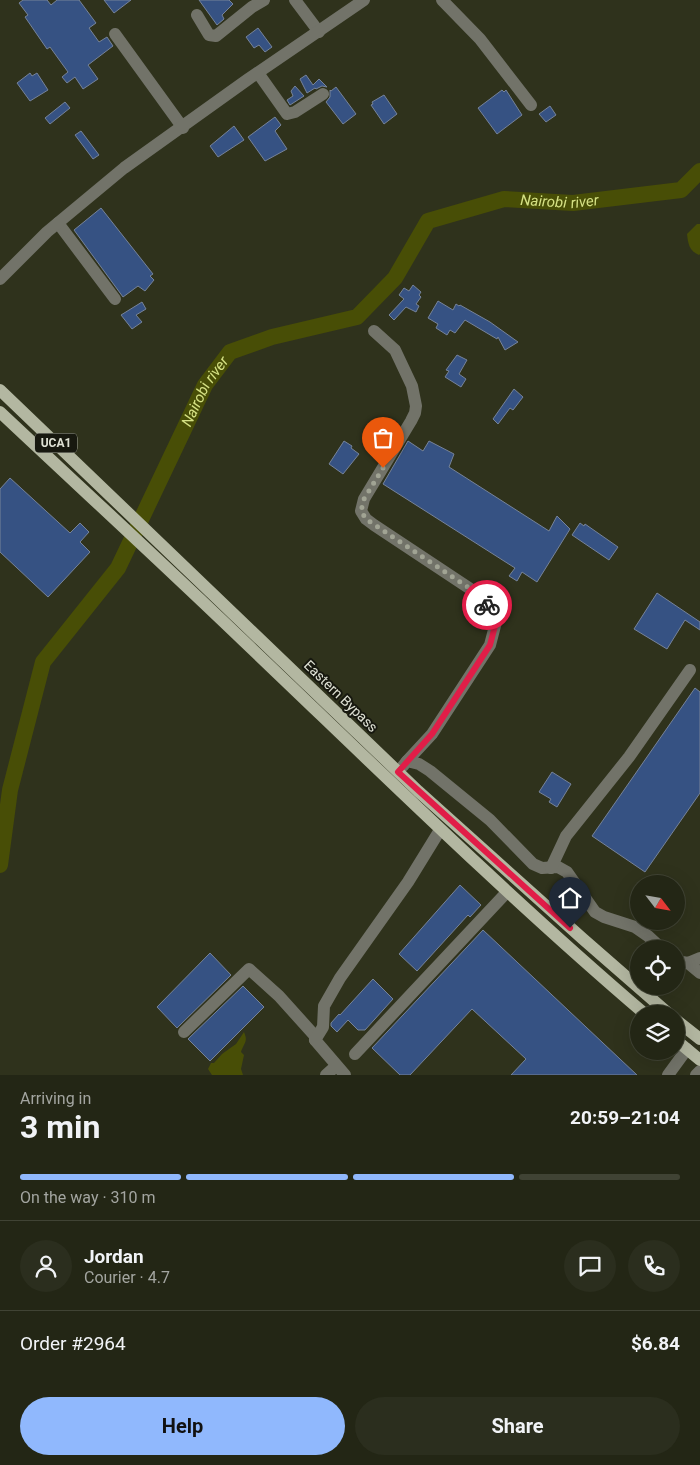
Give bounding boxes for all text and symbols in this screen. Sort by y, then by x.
water label: Nairobi river [520,191,601,212]
water label: Nairobi river [178,352,233,429]
pin [362,417,404,468]
icon: bag [369,424,397,452]
road number: UCA1 [35,433,77,452]
courier [462,580,512,630]
icon: bike [473,591,501,619]
street label: Eastern Bypass [301,657,381,735]
north arrow [630,875,685,930]
map controls [630,875,685,1060]
pin [549,877,591,928]
icon: home [556,884,584,912]
button: locate [630,940,685,995]
button: layers [630,1005,685,1060]
text: Arriving in [20,1089,91,1108]
text: 20:59–21:04 [570,1106,680,1129]
text: 3 min [20,1108,100,1146]
text: On the way · 310 m [20,1188,156,1207]
button: person [20,1240,72,1292]
button: chat [564,1240,616,1292]
button: phone [628,1240,680,1292]
text: Jordan [84,1245,144,1268]
text: Courier · 4.7 [84,1268,170,1287]
text: Order #2964 [20,1332,126,1355]
text: $6.84 [631,1332,680,1355]
button: Help [20,1397,345,1455]
button: Share [355,1397,680,1455]

